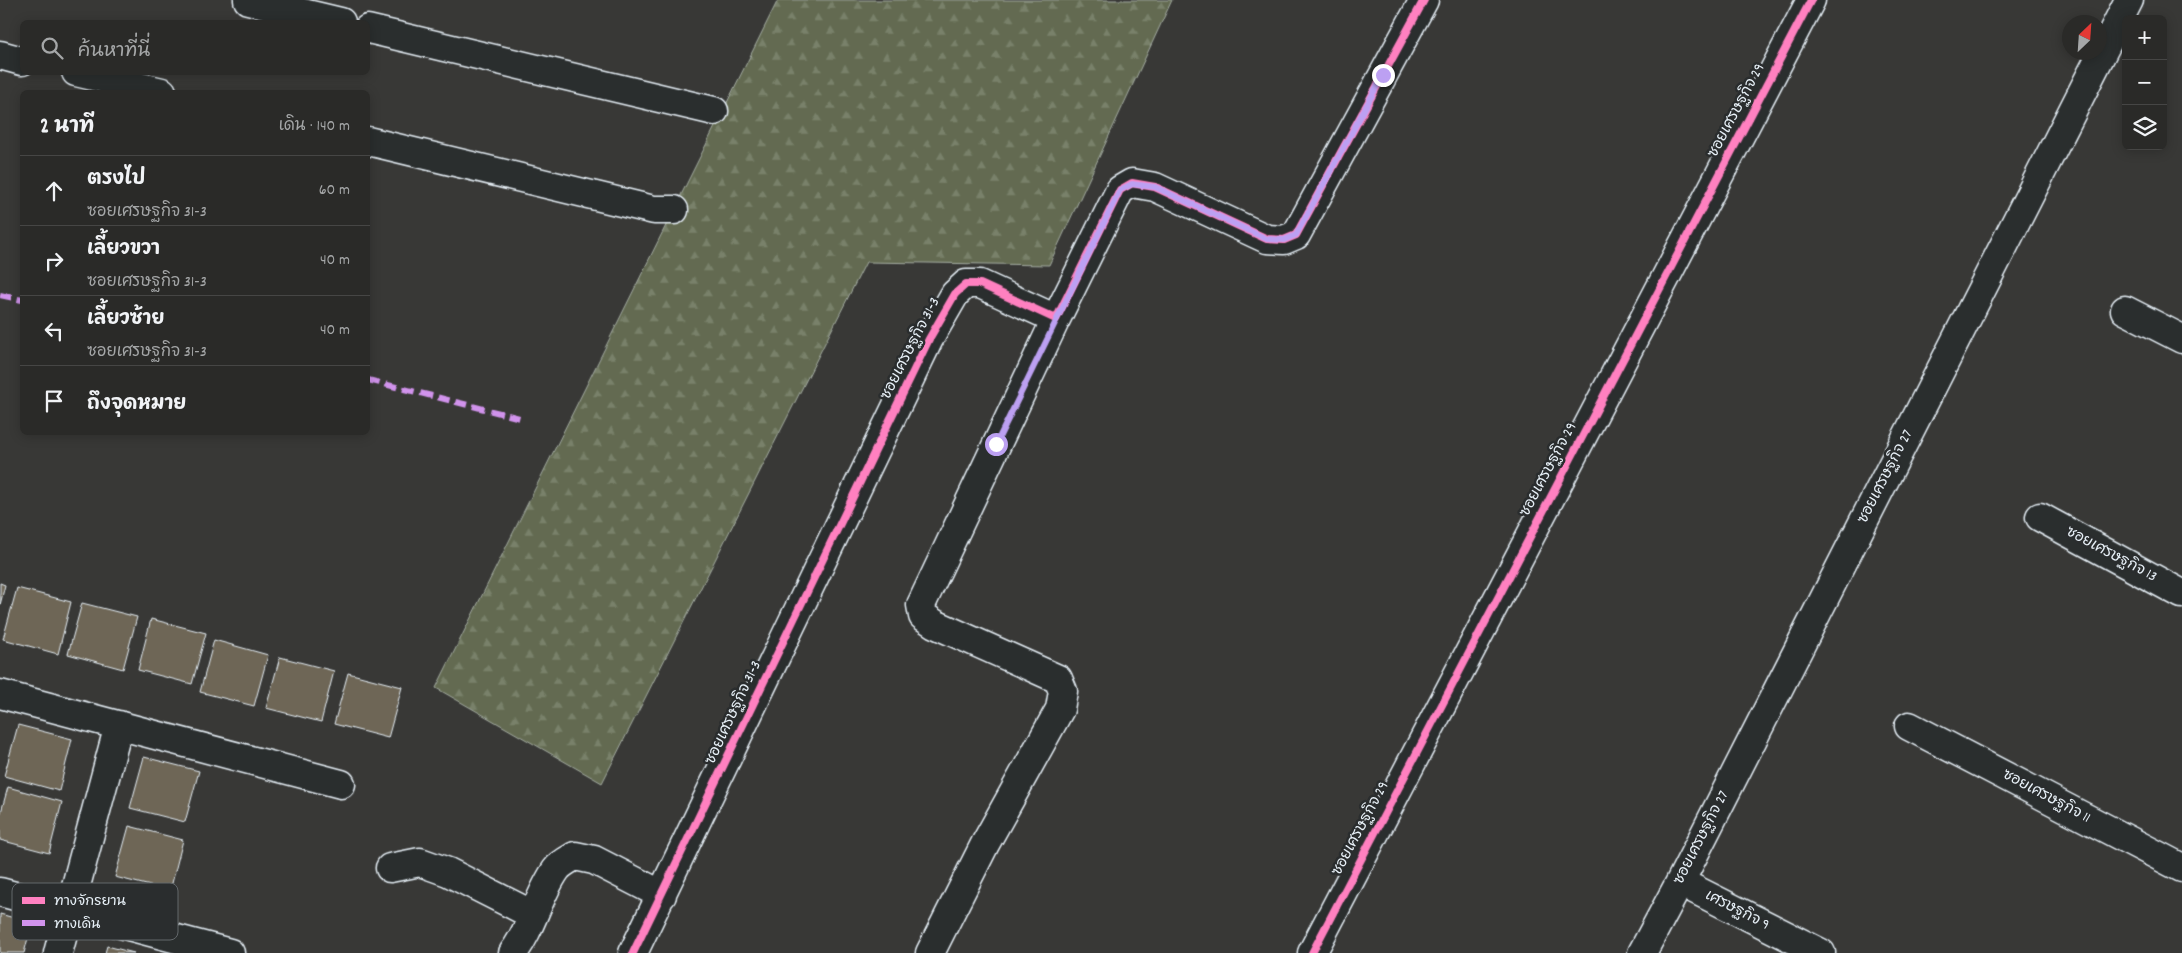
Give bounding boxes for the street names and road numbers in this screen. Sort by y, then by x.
street label: ซอยเศรษฐกิจ 29 [1703,60,1771,162]
street label: ซอยเศรษฐกิจ 31-3 [876,294,946,404]
street label: ซอยเศรษฐกิจ 29 [1515,419,1583,521]
street label: ซอยเศรษฐกิจ 27 [1853,426,1919,528]
street label: ซอยเศรษฐกิจ 13 [2061,522,2161,588]
street label: ซอยเศรษฐกิจ 31-3 [700,657,768,769]
street label: ซอยเศรษฐกิจ 11 [1998,764,2094,830]
street label: ซอยเศรษฐกิจ 29 [1327,778,1395,880]
street label: ซอยเศรษฐกิจ 27 [1669,787,1735,889]
street label: เศรษฐกิจ 9 [1701,885,1773,937]

